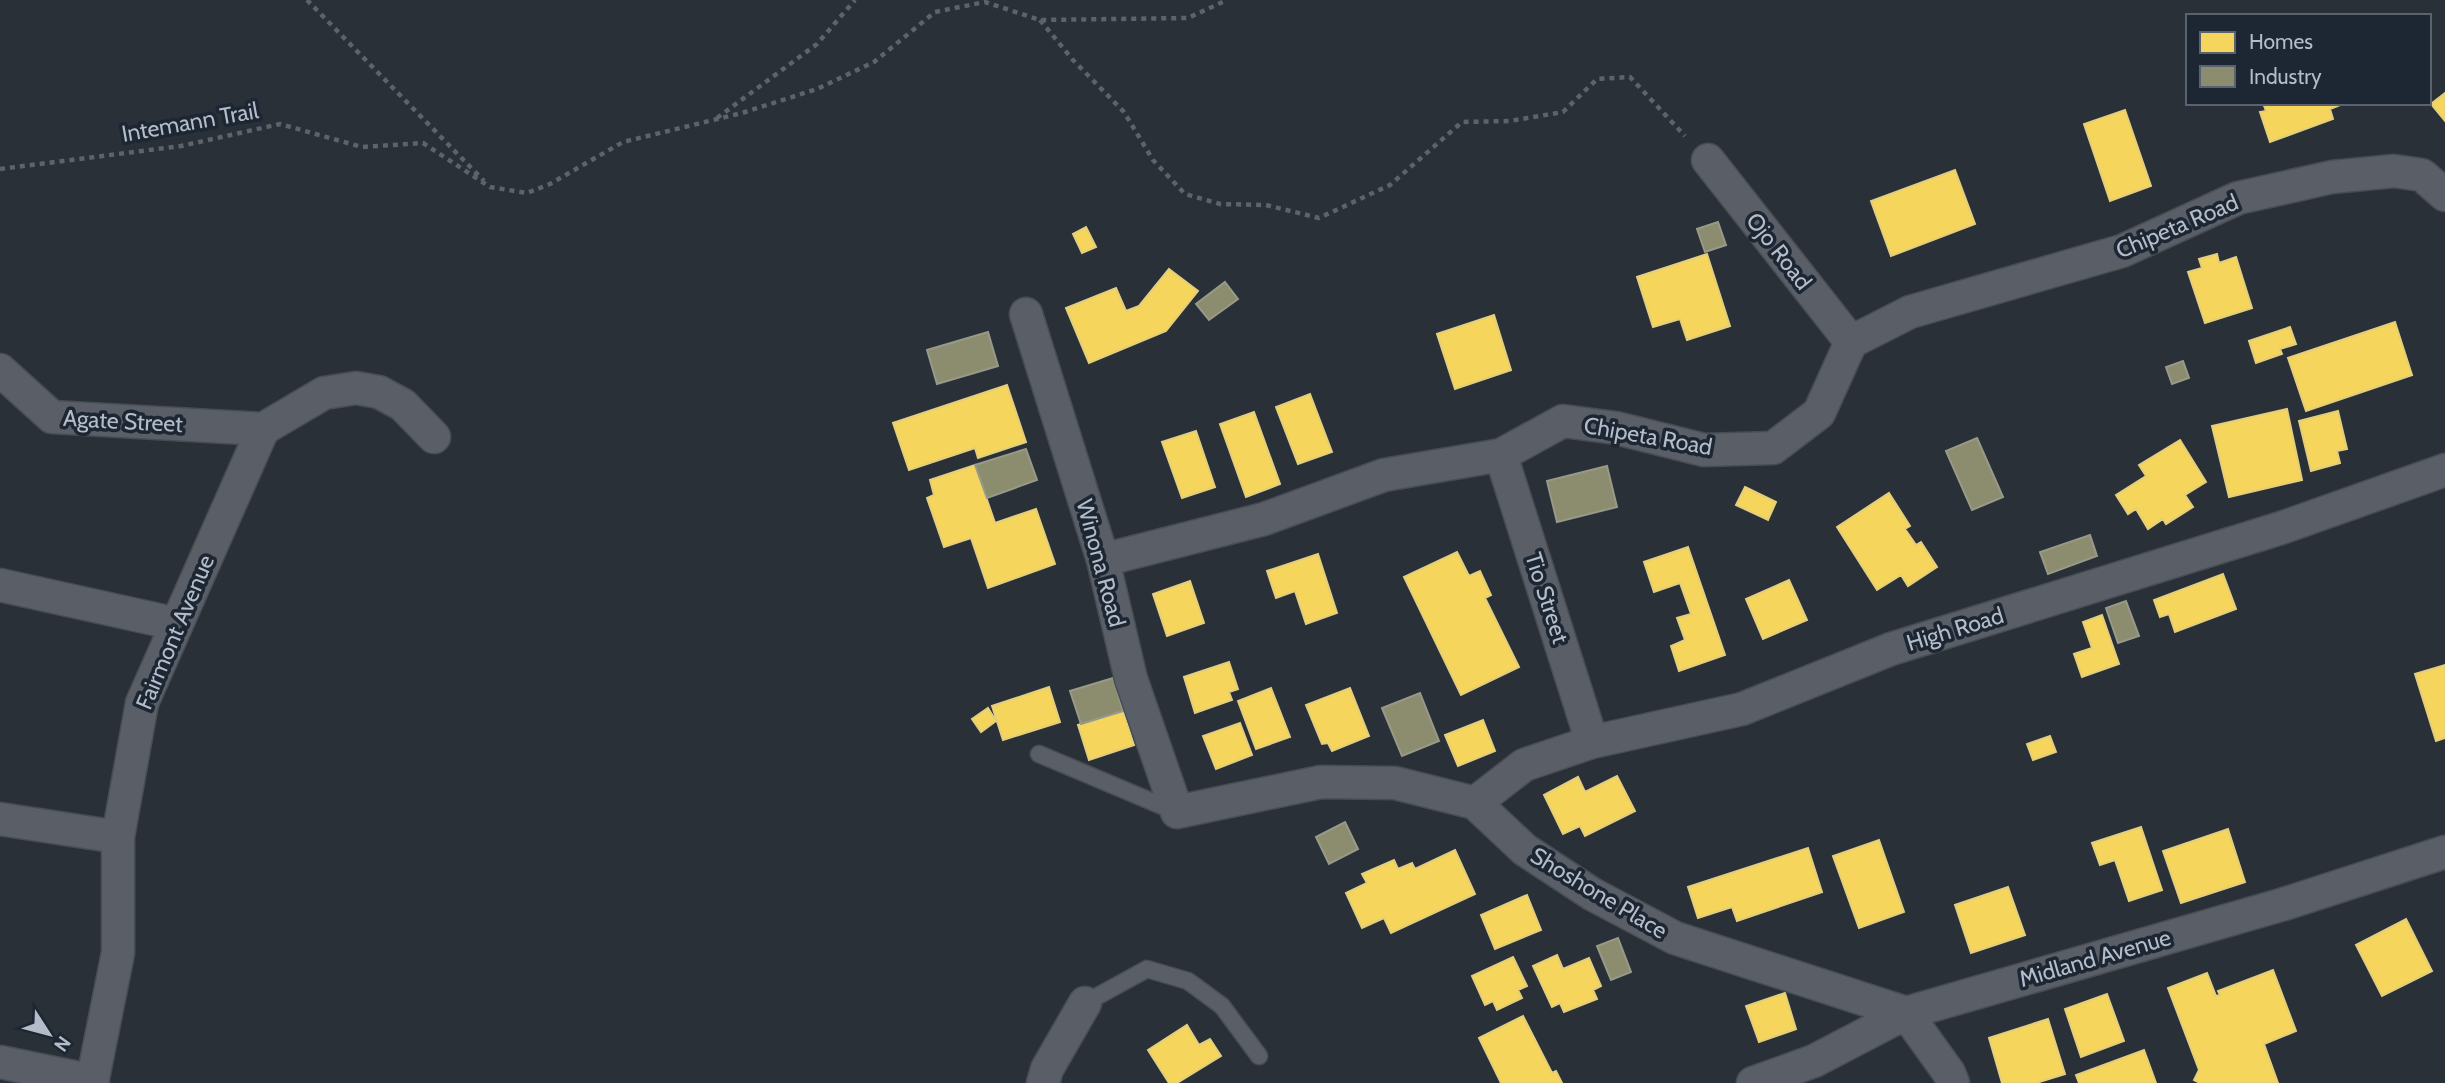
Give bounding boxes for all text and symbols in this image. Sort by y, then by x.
legend [2186,14,2431,105]
text: Homes [2249,29,2313,54]
text: Industry [2249,64,2322,89]
street label: Intemann Trail [119,96,261,148]
street label: Chipeta Road [2112,188,2242,264]
street label: Ojo Road [1740,207,1818,295]
street label: Agate Street [62,404,184,438]
street label: Chipeta Road [1582,411,1714,461]
street label: Winona Road [1071,496,1131,630]
street label: Tio Street [1519,549,1575,647]
street label: Fairmont Avenue [130,550,220,714]
street label: High Road [1903,601,2007,657]
street label: Shoshone Place [1526,841,1673,945]
street label: Midland Avenue [2016,923,2174,993]
north arrow [14,999,84,1069]
text: N [49,1032,76,1056]

